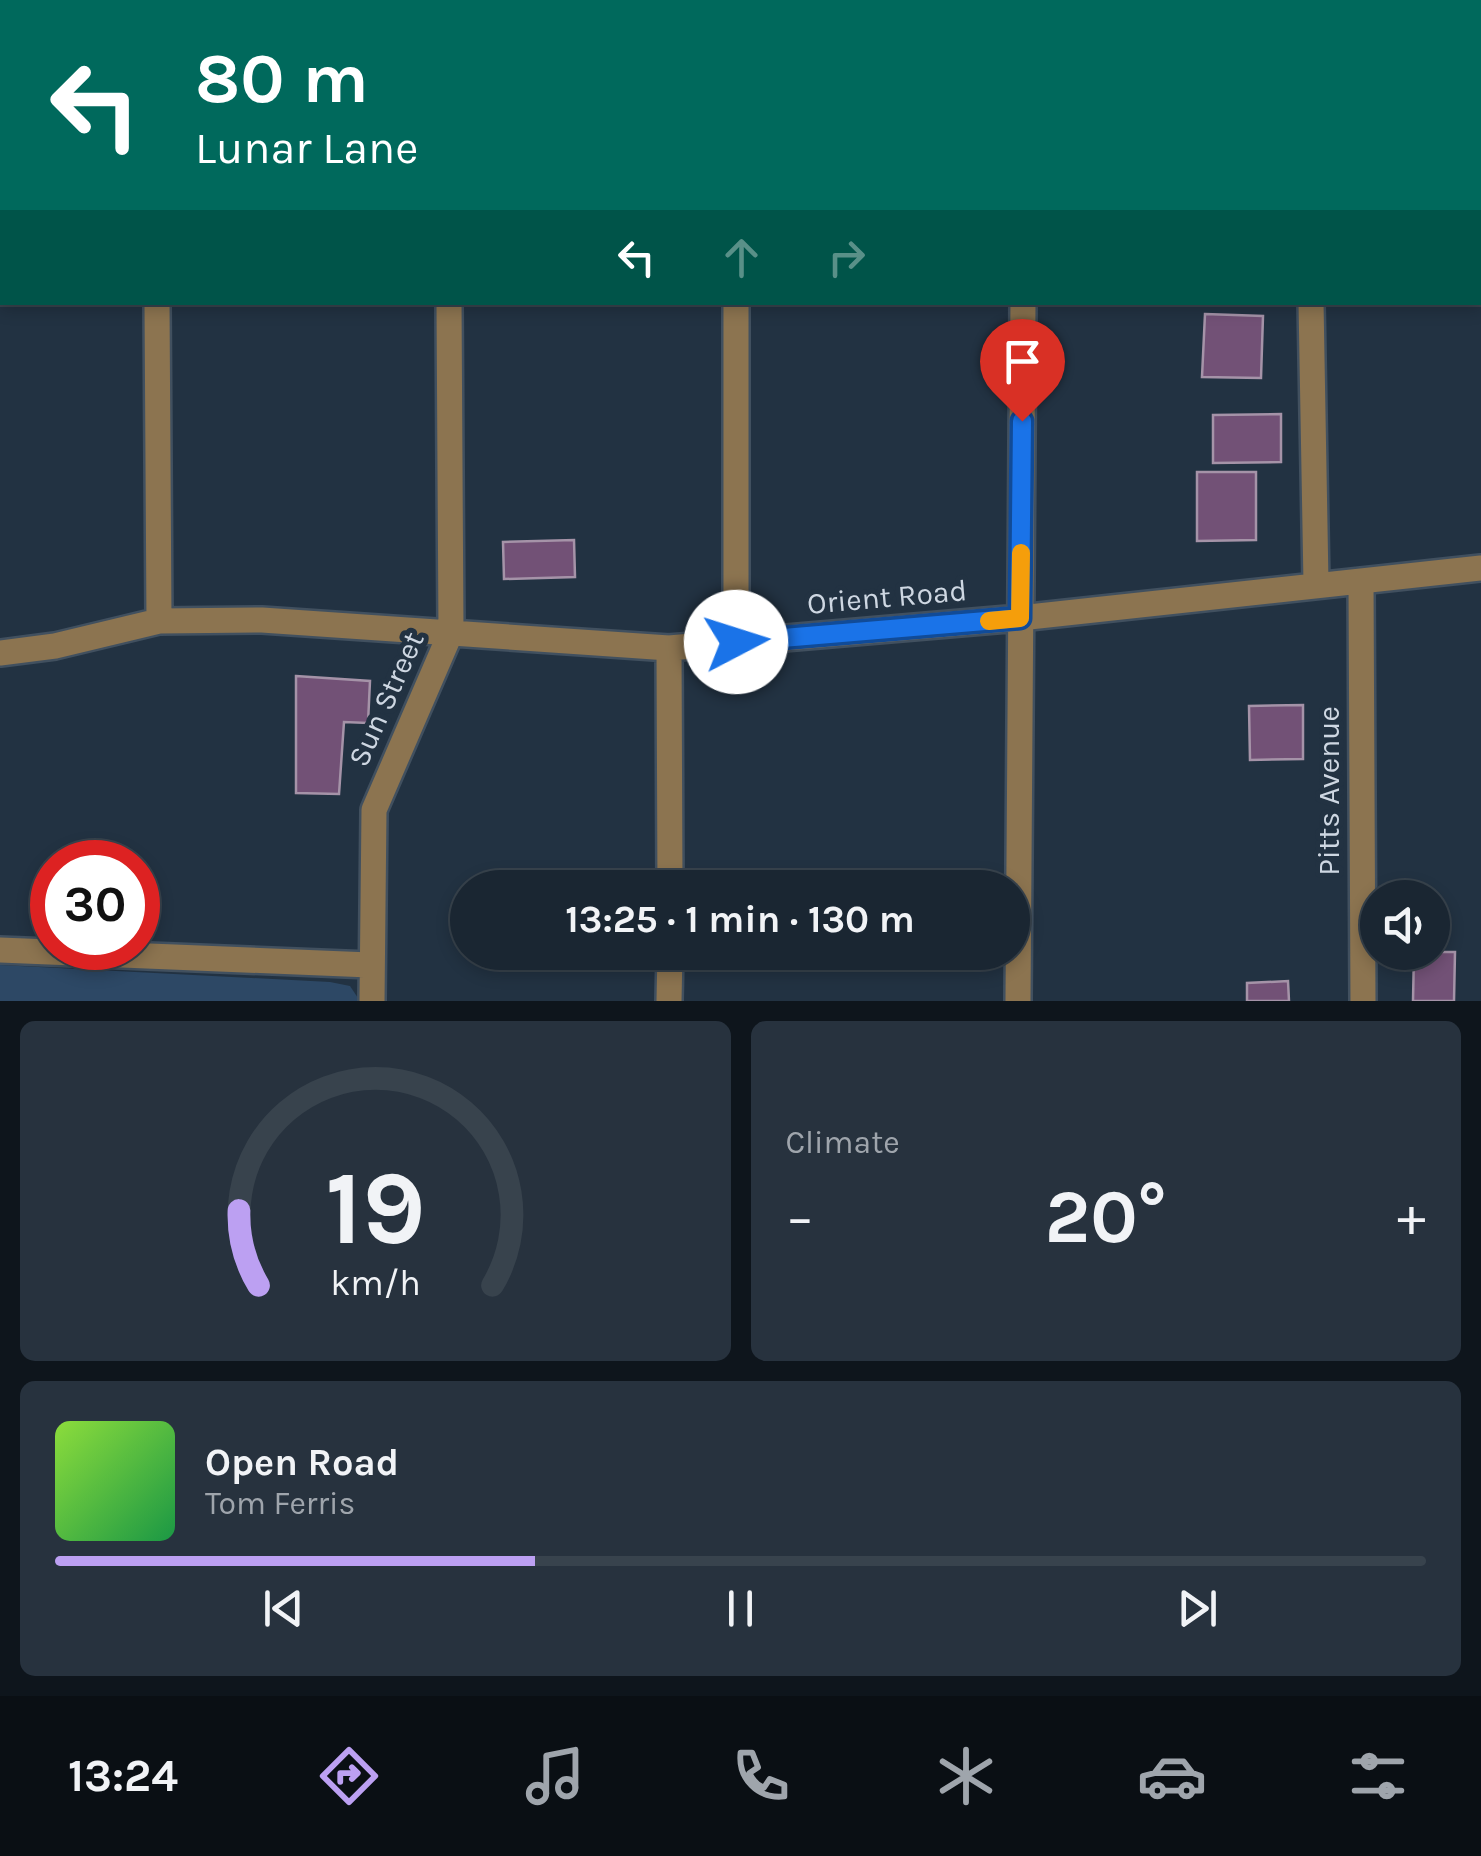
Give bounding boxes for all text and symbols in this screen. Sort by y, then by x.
text: 80 m [195,38,369,120]
icon: left [30,40,160,170]
text: Lunar Lane [195,122,418,174]
icon: left [609,230,664,285]
icon: ahead [714,230,769,285]
icon: right [819,230,874,285]
pin [980,319,1065,422]
icon: arrive [995,334,1050,389]
street label: Orient Road [806,572,968,622]
position arrow [684,590,788,694]
street label: Sun Street [340,626,432,772]
street label: Pitts Avenue [1311,706,1347,876]
speed limit sign: 30 [30,840,160,970]
map controls [1360,880,1450,970]
button: sound [1360,880,1450,970]
text: 13:25 · 1 min · 130 m [565,897,915,942]
text: Climate [786,1124,900,1161]
text: 19 [325,1148,426,1269]
text: 20° [1045,1173,1167,1261]
text: − [786,1185,814,1249]
text: + [1397,1185,1426,1249]
text: km/h [330,1262,421,1304]
text: Open Road [205,1440,399,1485]
text: Tom Ferris [205,1485,355,1522]
icon: previous [256,1581,311,1636]
icon: pause [713,1581,768,1636]
icon: next [1170,1581,1225,1636]
icon: directions [314,1741,384,1811]
icon: music [520,1741,590,1811]
icon: phone [726,1741,796,1811]
icon: climate [931,1741,1001,1811]
icon: car [1137,1741,1207,1811]
icon: filters [1343,1741,1413,1811]
text: 13:24 [68,1750,178,1802]

